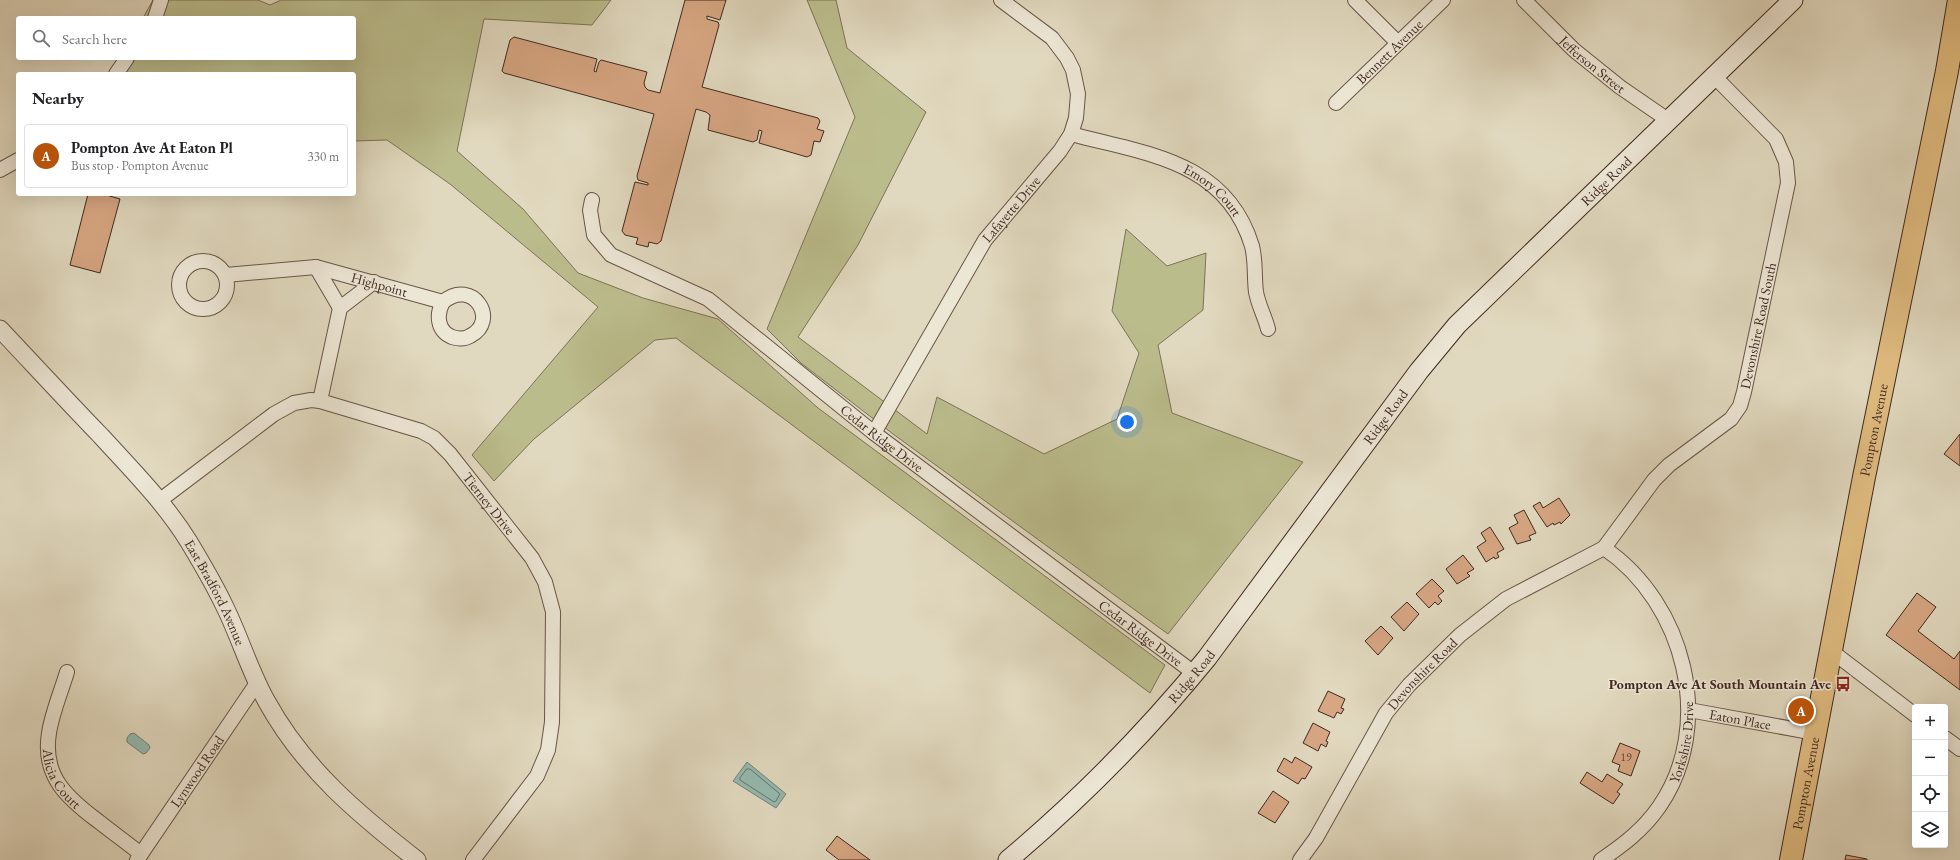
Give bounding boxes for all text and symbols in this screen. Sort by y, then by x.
street label: Bennett Avenue [1352,15,1427,88]
search box [16,16,356,60]
icon: search [30,27,52,49]
text: Search here [62,29,127,48]
street label: Jefferson Street [1555,31,1629,97]
text: Nearby [32,87,84,109]
text: Pompton Ave At Eaton Pl [71,138,233,157]
text: A [41,148,51,165]
text: 330 m [308,148,339,165]
street label: Ridge Road [1577,151,1636,210]
text: Bus stop · Pompton Avenue [71,157,209,174]
street label: Emory Court [1180,160,1246,220]
street label: Lafayette Drive [978,172,1045,246]
street label: Devonshire Road South [1736,261,1780,391]
street label: Highpoint [349,268,410,301]
street label: Pompton Avenue [1855,382,1892,478]
street label: Ridge Road [1359,385,1412,448]
street label: Cedar Ridge Drive [837,400,927,476]
your location [1117,412,1137,432]
street label: Tierney Drive [459,468,519,539]
street label: East Bradford Avenue [181,536,250,648]
street label: Cedar Ridge Drive [1095,596,1187,671]
street label: Devonshire Road [1383,633,1462,714]
street label: Ridge Road [1164,645,1220,707]
place label: Pompton Ave At South Mountain Ave [1609,675,1831,693]
bus stop icon: Pompton Ave At South Mountain Ave [1834,675,1852,693]
pin: A [1788,696,1814,726]
street label: Yorkshire Drive [1665,701,1697,786]
map controls [1912,704,1948,848]
button: + [1912,704,1948,740]
street label: Eaton Place [1708,705,1773,734]
street label: Lynwood Road [166,731,228,811]
street label: Pompton Avenue [1788,735,1823,831]
button: − [1912,740,1948,776]
street label: Alicia Court [39,747,85,813]
house number: 19 [1620,749,1632,765]
button: locate [1912,776,1948,812]
button: layers [1912,812,1948,848]

